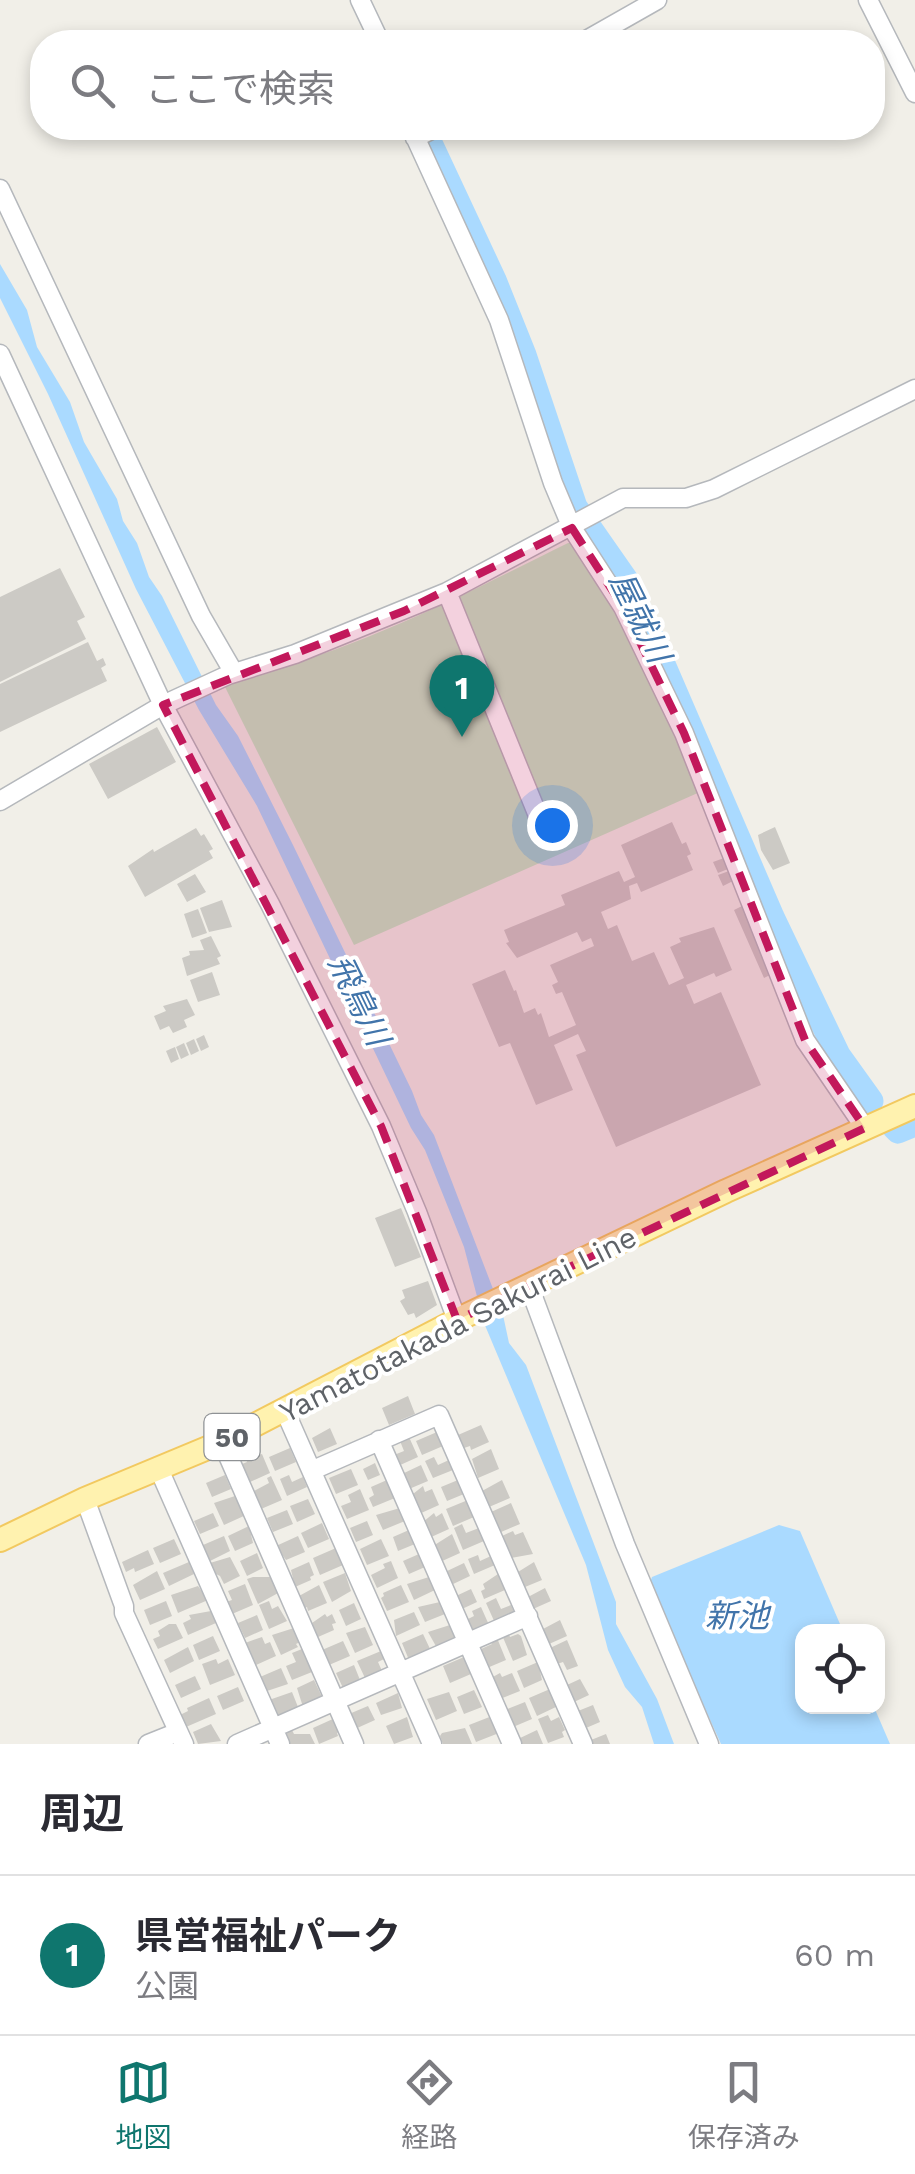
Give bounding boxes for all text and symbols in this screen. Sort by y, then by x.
search box [30,30,885,140]
icon: search [65,58,120,113]
text: ここで検索 [145,67,335,111]
water label: 屋就川 [602,566,679,671]
pin: 1 [430,654,494,737]
your location [527,800,578,851]
water label: 飛鳥川 [321,949,398,1054]
street label: Yamatotakada Sakurai Line [274,1219,642,1429]
road number: 50 [204,1414,260,1460]
water label: 新池 [705,1597,772,1635]
map controls [795,1624,885,1714]
button: locate [795,1624,885,1714]
text: 周辺 [40,1789,124,1838]
text: 県営福祉パーク [135,1914,401,1958]
text: 1 [66,1936,79,1974]
text: 60 m [794,1936,875,1974]
text: 公園 [135,1967,199,2005]
tab: 地図 [115,2055,171,2155]
tab: 経路 [401,2055,458,2155]
tab: 保存済み [688,2055,800,2155]

